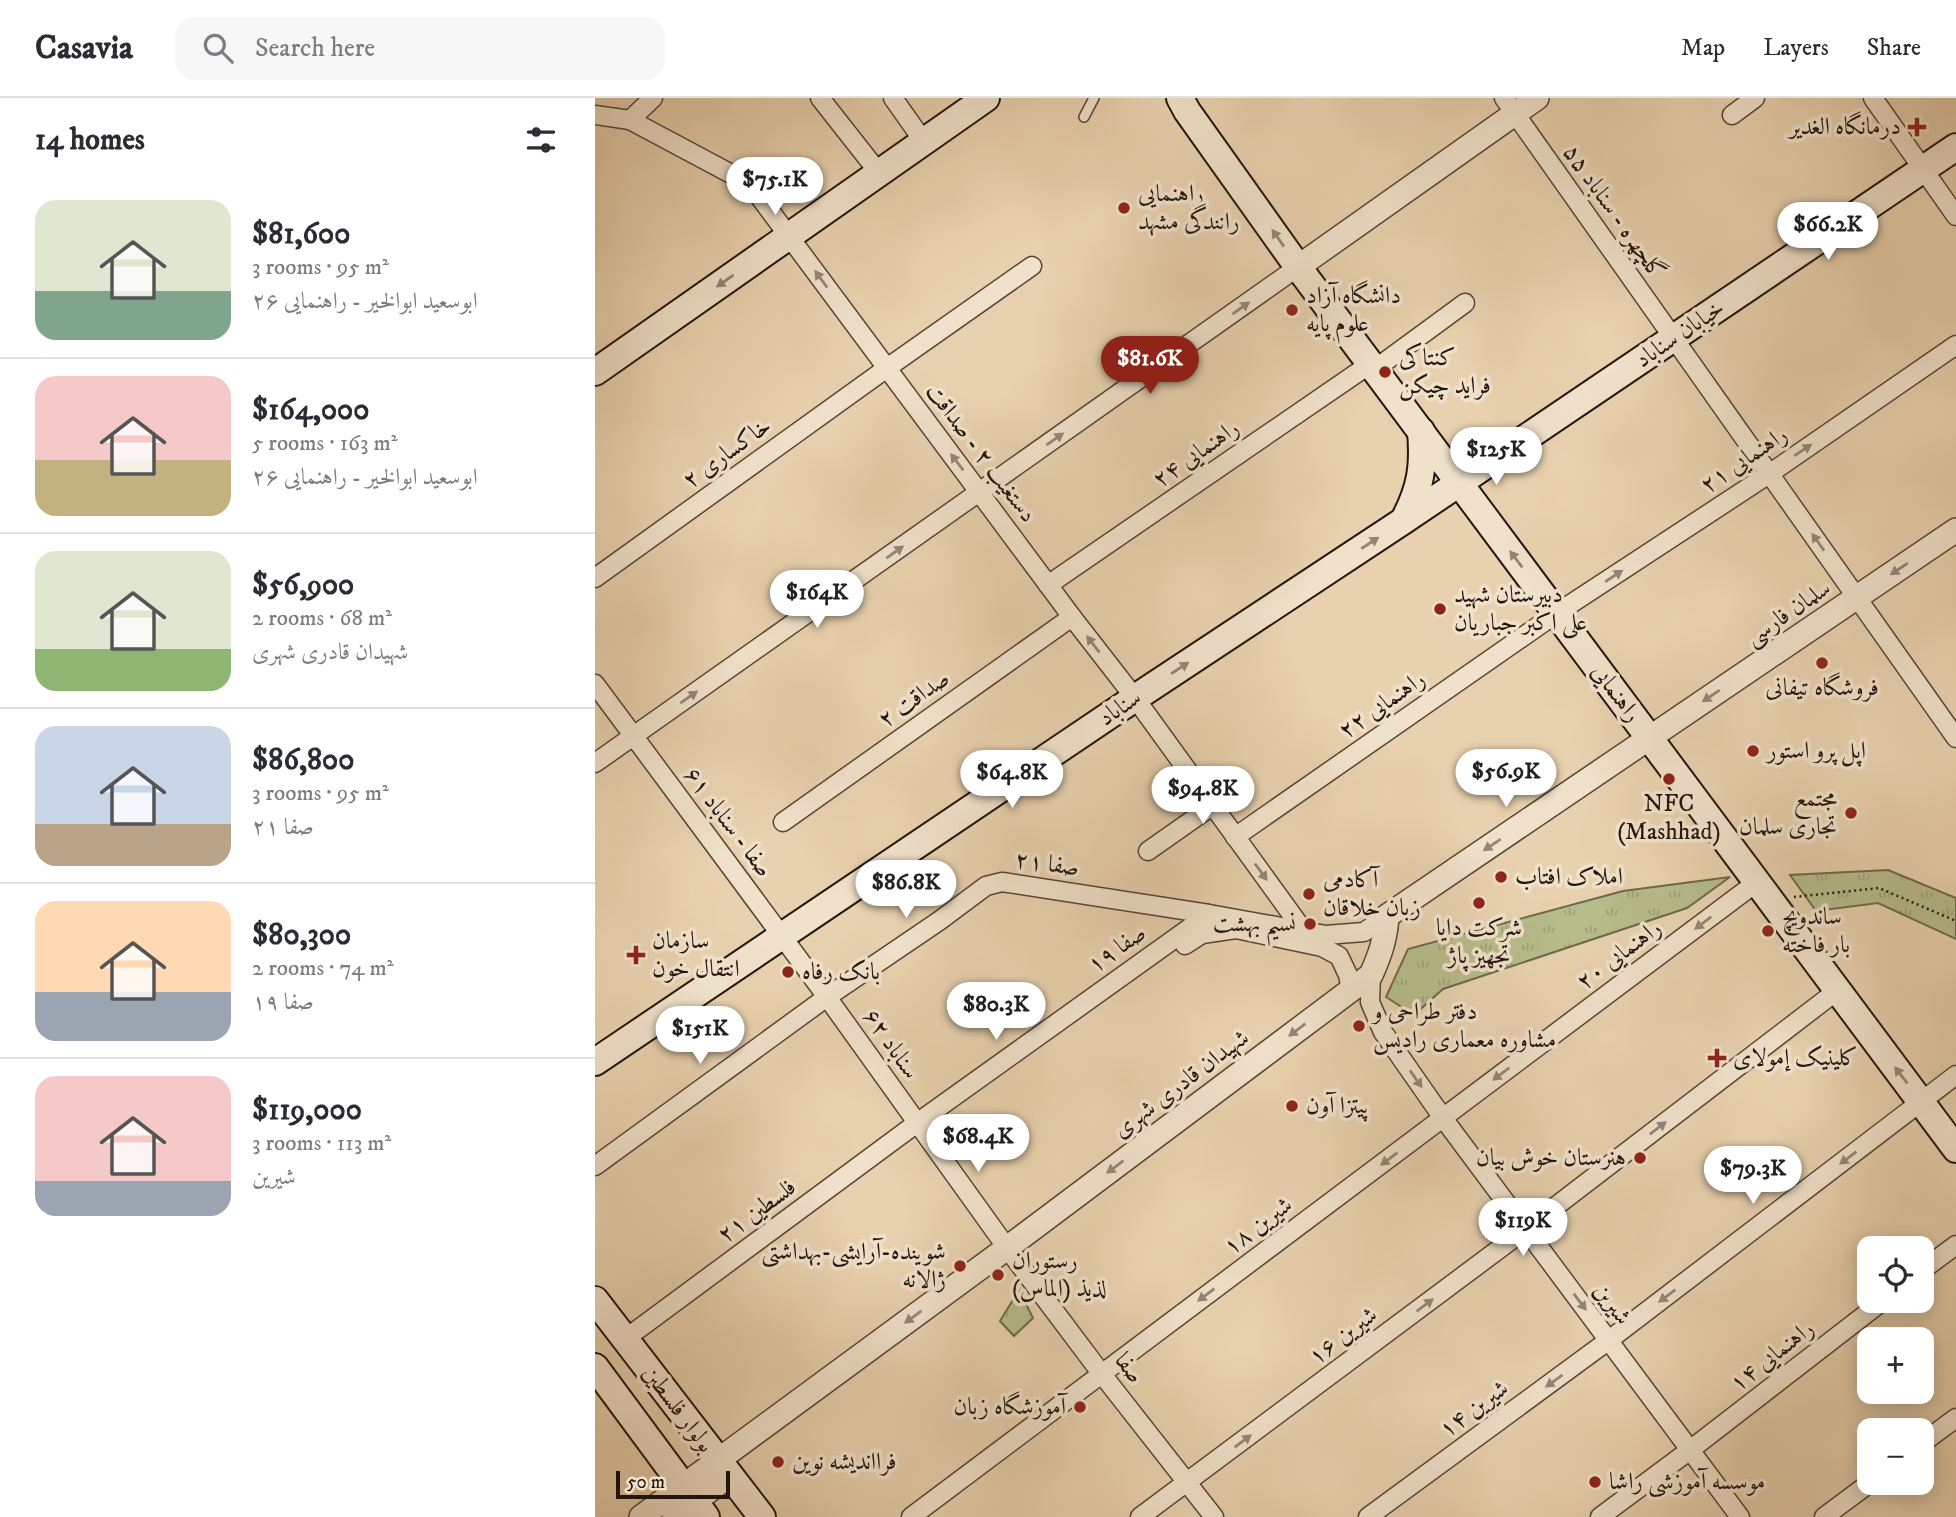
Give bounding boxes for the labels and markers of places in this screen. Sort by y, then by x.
place label: درمانگاه الغدیر [1786,111,1901,142]
marker: درمانگاه الغدیر [1907,117,1927,137]
pin: $75.1K [718,158,832,217]
place label: راهنمایی رانندگی مشهد [1138,179,1240,237]
marker: راهنمایی رانندگی مشهد [1116,200,1132,216]
pin: $66.2K [1771,202,1885,262]
place label: دانشگاه آزاد علوم پایه [1306,280,1401,344]
marker: دانشگاه آزاد علوم پایه [1284,302,1300,318]
pin: $81.6K [1093,336,1207,396]
place label: کنتاکی فراید چیکن [1399,342,1491,401]
marker: کنتاکی فراید چیکن [1377,364,1393,380]
pin: $125K [1447,428,1545,487]
pin: $164K [768,570,866,630]
place label: دبیرستان شهید علی اکبر جباریان [1454,580,1587,639]
marker: دبیرستان شهید علی اکبر جباریان [1432,601,1448,617]
marker: فروشگاه تیفانی [1814,655,1830,671]
place label: فروشگاه تیفانی [1765,672,1879,703]
place label: اپل پرو استور [1765,736,1866,767]
marker: اپل پرو استور [1745,743,1761,759]
pin: $64.8K [955,750,1069,810]
pin: $56.9K [1449,750,1563,809]
pin: $94.8K [1146,766,1260,826]
marker: NFC (Mashhad) [1661,771,1677,787]
place label: مجتمع تجاری سلمان [1739,784,1837,842]
place label: NFC (Mashhad) [1617,789,1721,847]
marker: مجتمع تجاری سلمان [1843,805,1859,821]
pin: $86.8K [849,860,963,920]
place label: املاک افتاب [1515,862,1623,892]
place label: آکادمی زبان خلاقان [1323,865,1421,923]
marker: املاک افتاب [1493,869,1509,885]
marker: آکادمی زبان خلاقان [1301,886,1317,902]
marker: شرکت دایا تجهیز پاژ [1471,895,1487,911]
place label: ساندویچ بار فاخته [1782,902,1850,960]
place label: نسیم بهشت [1213,909,1296,947]
place label: شرکت دایا تجهیز پاژ [1436,913,1522,972]
marker: نسیم بهشت [1302,916,1318,932]
marker: ساندویچ بار فاخته [1760,923,1776,939]
place label: سازمان انتقال خون [652,926,740,984]
marker: سازمان انتقال خون [626,945,646,965]
place label: بانک رفاه [802,957,880,987]
marker: بانک رفاه [780,964,796,980]
pin: $80.3K [939,982,1053,1042]
place label: دفتر طراحی و مشاوره معماری رادیس [1370,997,1556,1055]
pin: $151K [651,1006,749,1066]
marker: دفتر طراحی و مشاوره معماری رادیس [1351,1018,1367,1034]
place label: کلینیک إمولای [1733,1043,1858,1073]
marker: کلینیک إمولای [1707,1048,1727,1068]
place label: پیتزا آون [1306,1091,1369,1122]
marker: پیتزا آون [1284,1098,1300,1114]
pin: $68.4K [921,1114,1035,1174]
place label: هنرستان خوش بیان [1476,1143,1626,1173]
pin: $79.3K [1696,1146,1810,1206]
marker: هنرستان خوش بیان [1632,1150,1648,1166]
pin: $119K [1474,1198,1572,1258]
place label: شوینده-آرایشی-بهداشتی ژالانه [761,1237,946,1295]
place label: رستوران لذیذ (الماس) [1012,1246,1107,1304]
marker: شوینده-آرایشی-بهداشتی ژالانه [952,1258,968,1274]
marker: رستوران لذیذ (الماس) [990,1267,1006,1283]
place label: آموزشگاه زبان [953,1391,1069,1422]
marker: آموزشگاه زبان [1072,1399,1088,1415]
place label: فرااندیشه نوین [792,1447,896,1477]
marker: فرااندیشه نوین [770,1454,786,1470]
place label: موسسه آموزشی راشا [1609,1467,1765,1498]
marker: موسسه آموزشی راشا [1587,1474,1603,1490]

